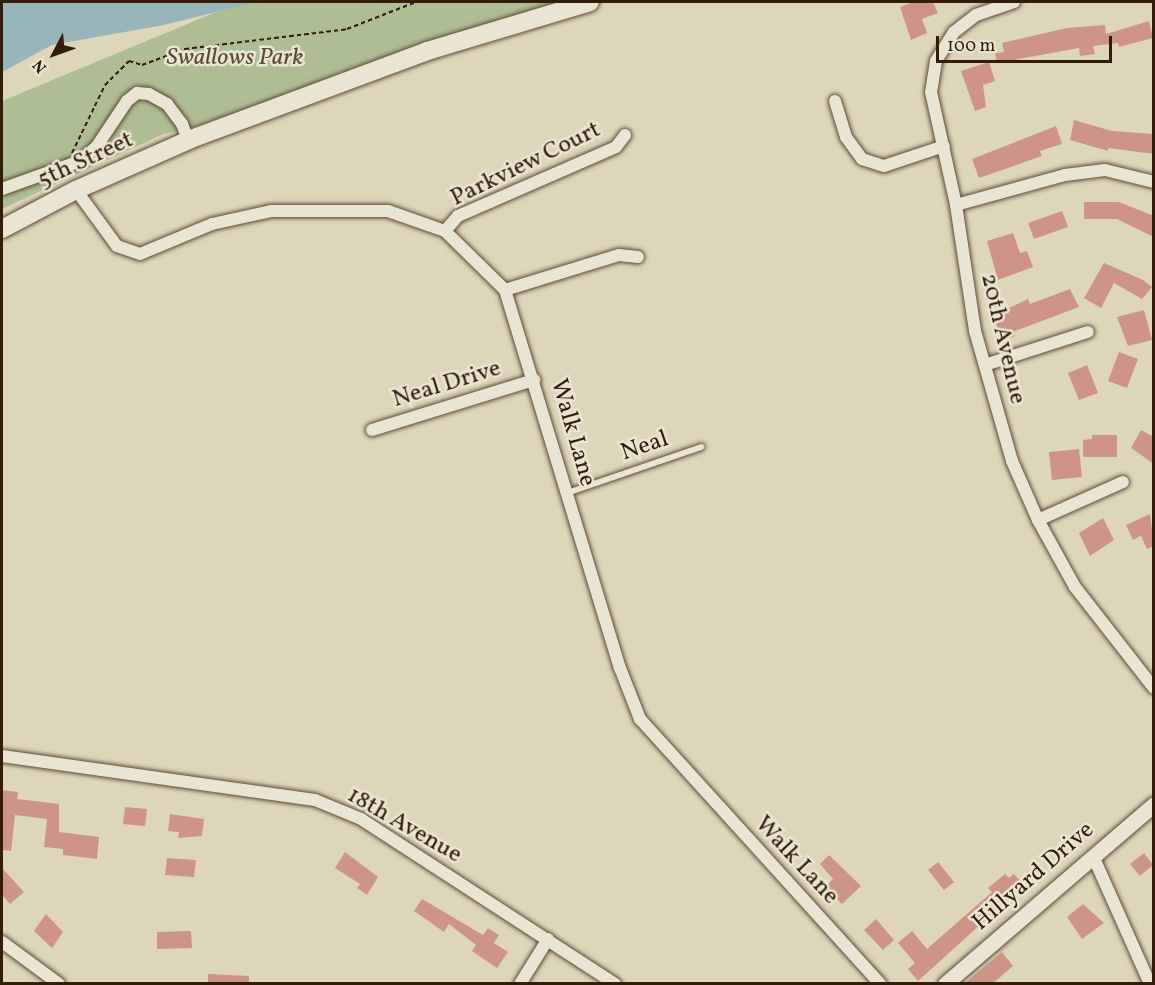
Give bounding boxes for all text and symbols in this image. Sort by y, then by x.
north arrow [24,24,84,84]
scale bar [939,24,1114,62]
text: 100 m [947,34,996,59]
park label: Swallows Park [167,45,303,73]
text: N [28,54,53,77]
street label: Parkview Court [446,116,606,214]
street label: 5th Street [34,126,138,196]
street label: 20th Avenue [973,271,1031,407]
street label: Neal Drive [389,355,505,415]
street label: Walk Lane [543,376,601,490]
street label: Neal [617,426,673,468]
street label: 18th Avenue [342,782,466,870]
street label: Walk Lane [748,811,844,911]
street label: Hillyard Drive [967,816,1101,938]

